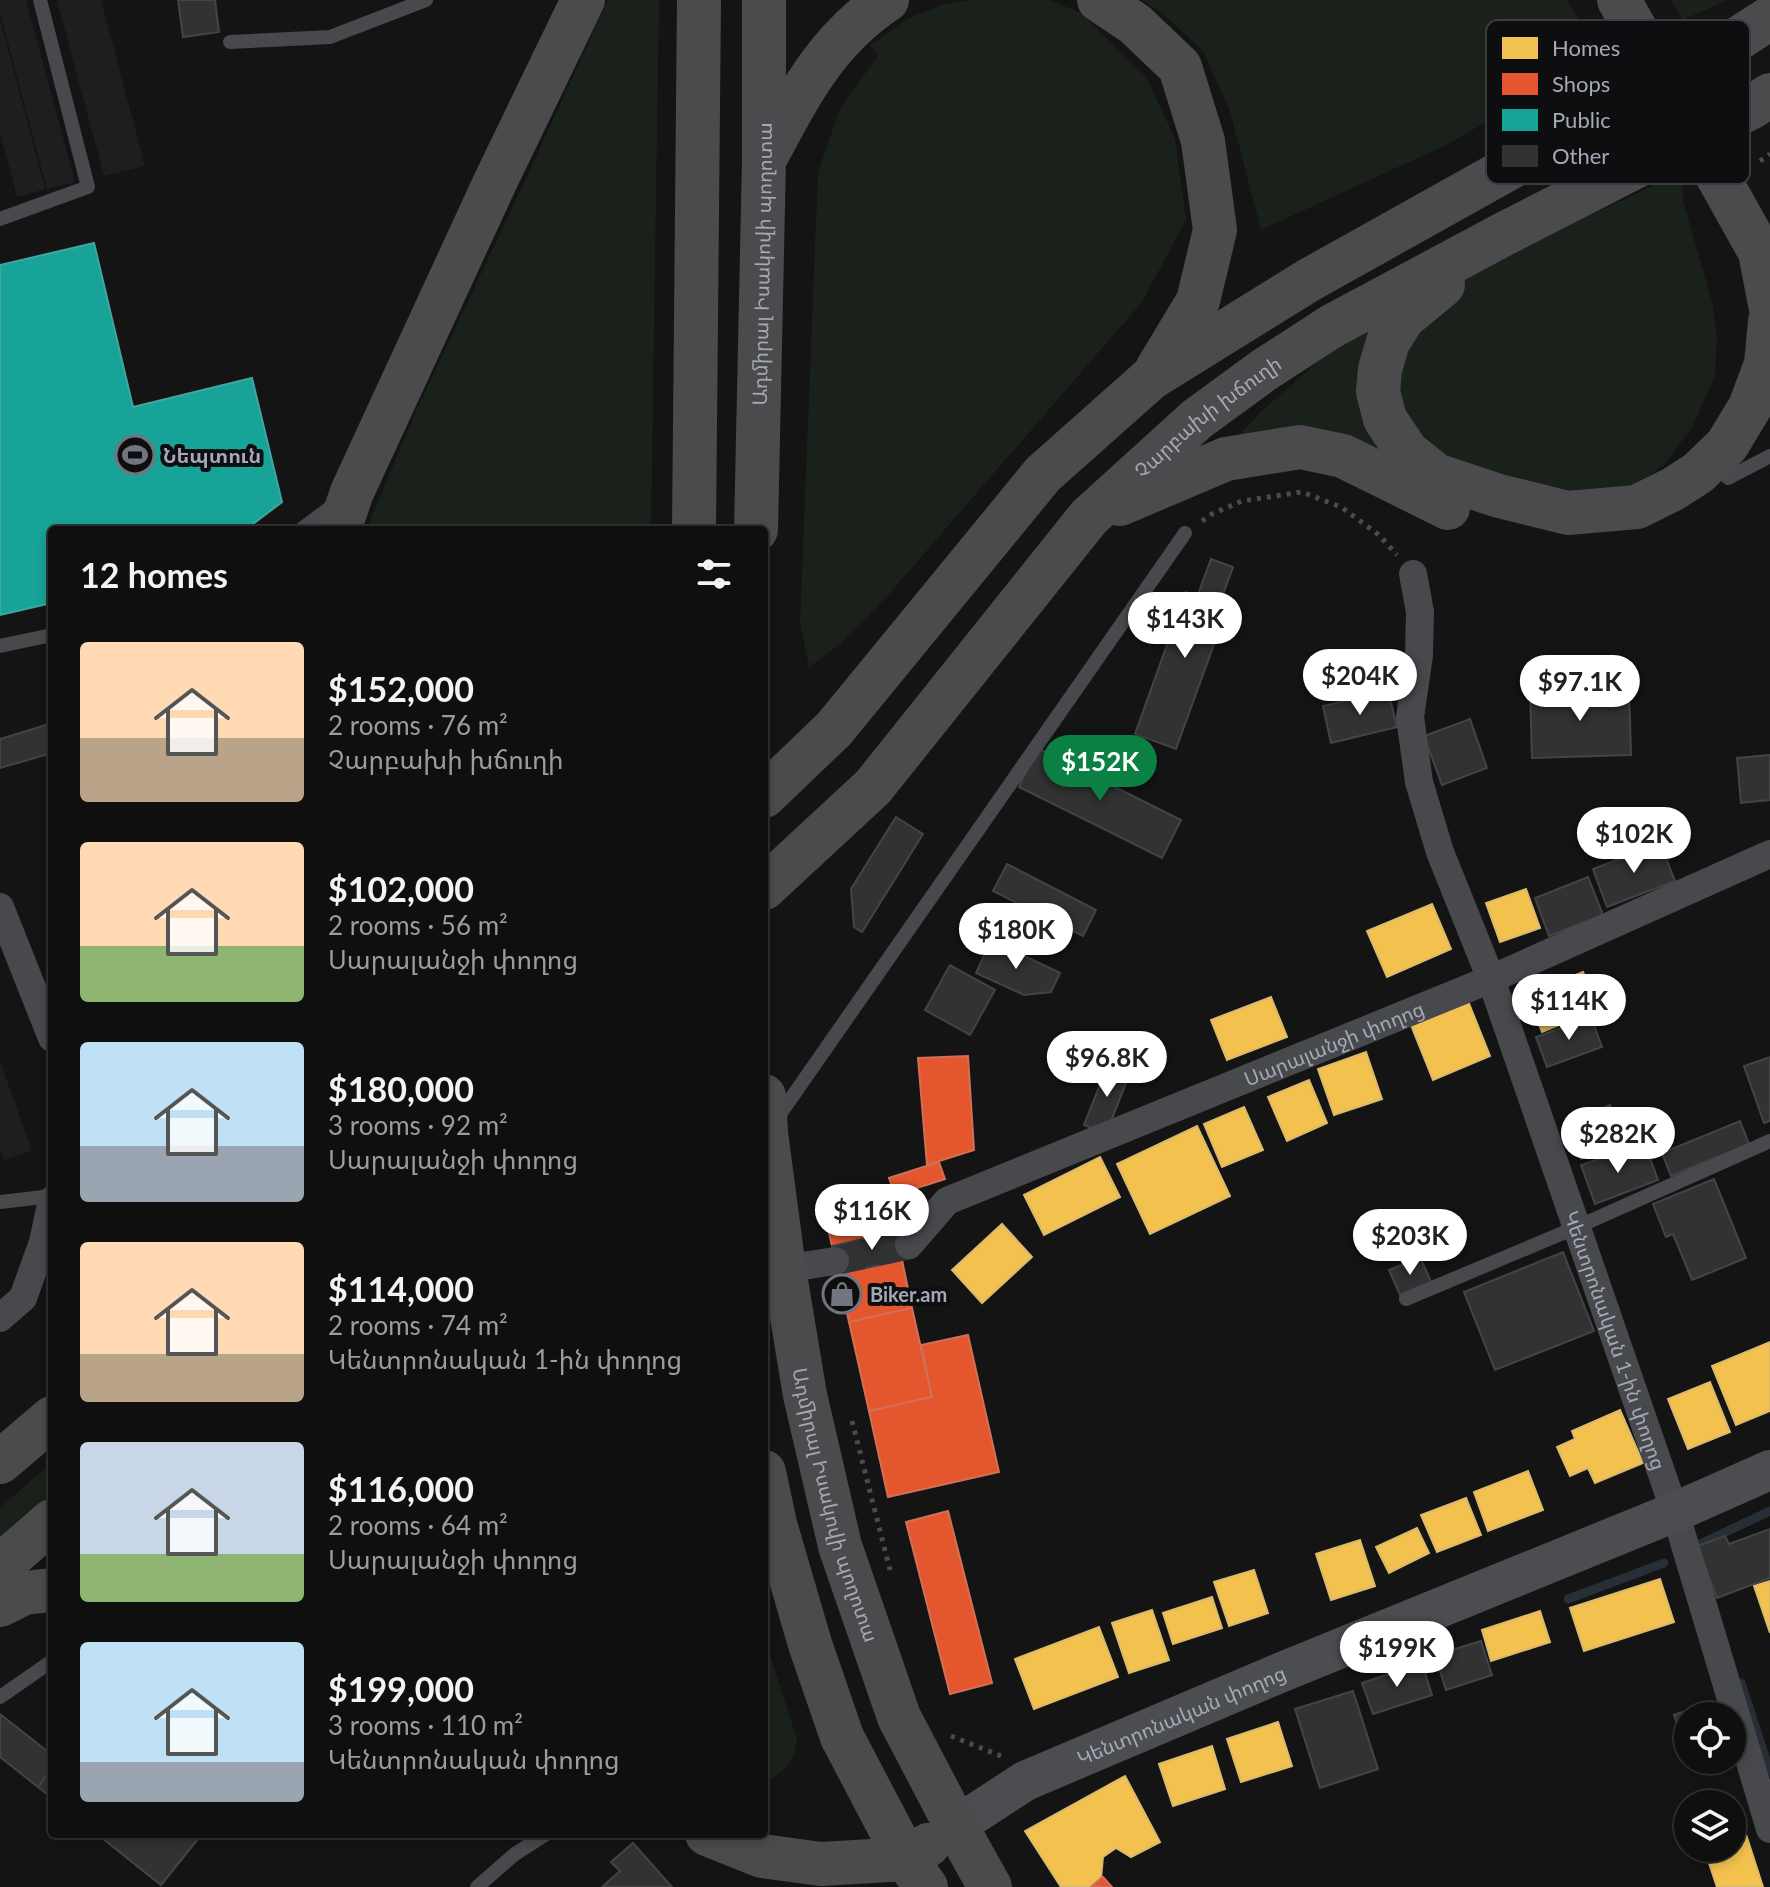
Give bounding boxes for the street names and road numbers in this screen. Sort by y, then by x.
street label: Ադմիրալ Իսակովի պողոտա [747,122,777,406]
street label: Չարբախի խճուղի [1129,350,1286,482]
street label: Սարալանջի փողոց [1240,996,1428,1091]
street label: Կենտրոնական 1-ին փողոց [1560,1207,1672,1473]
street label: Ադմիրալ Իսակովի պողոտա [789,1366,884,1645]
street label: Կենտրոնական փողոց [1073,1660,1290,1770]

